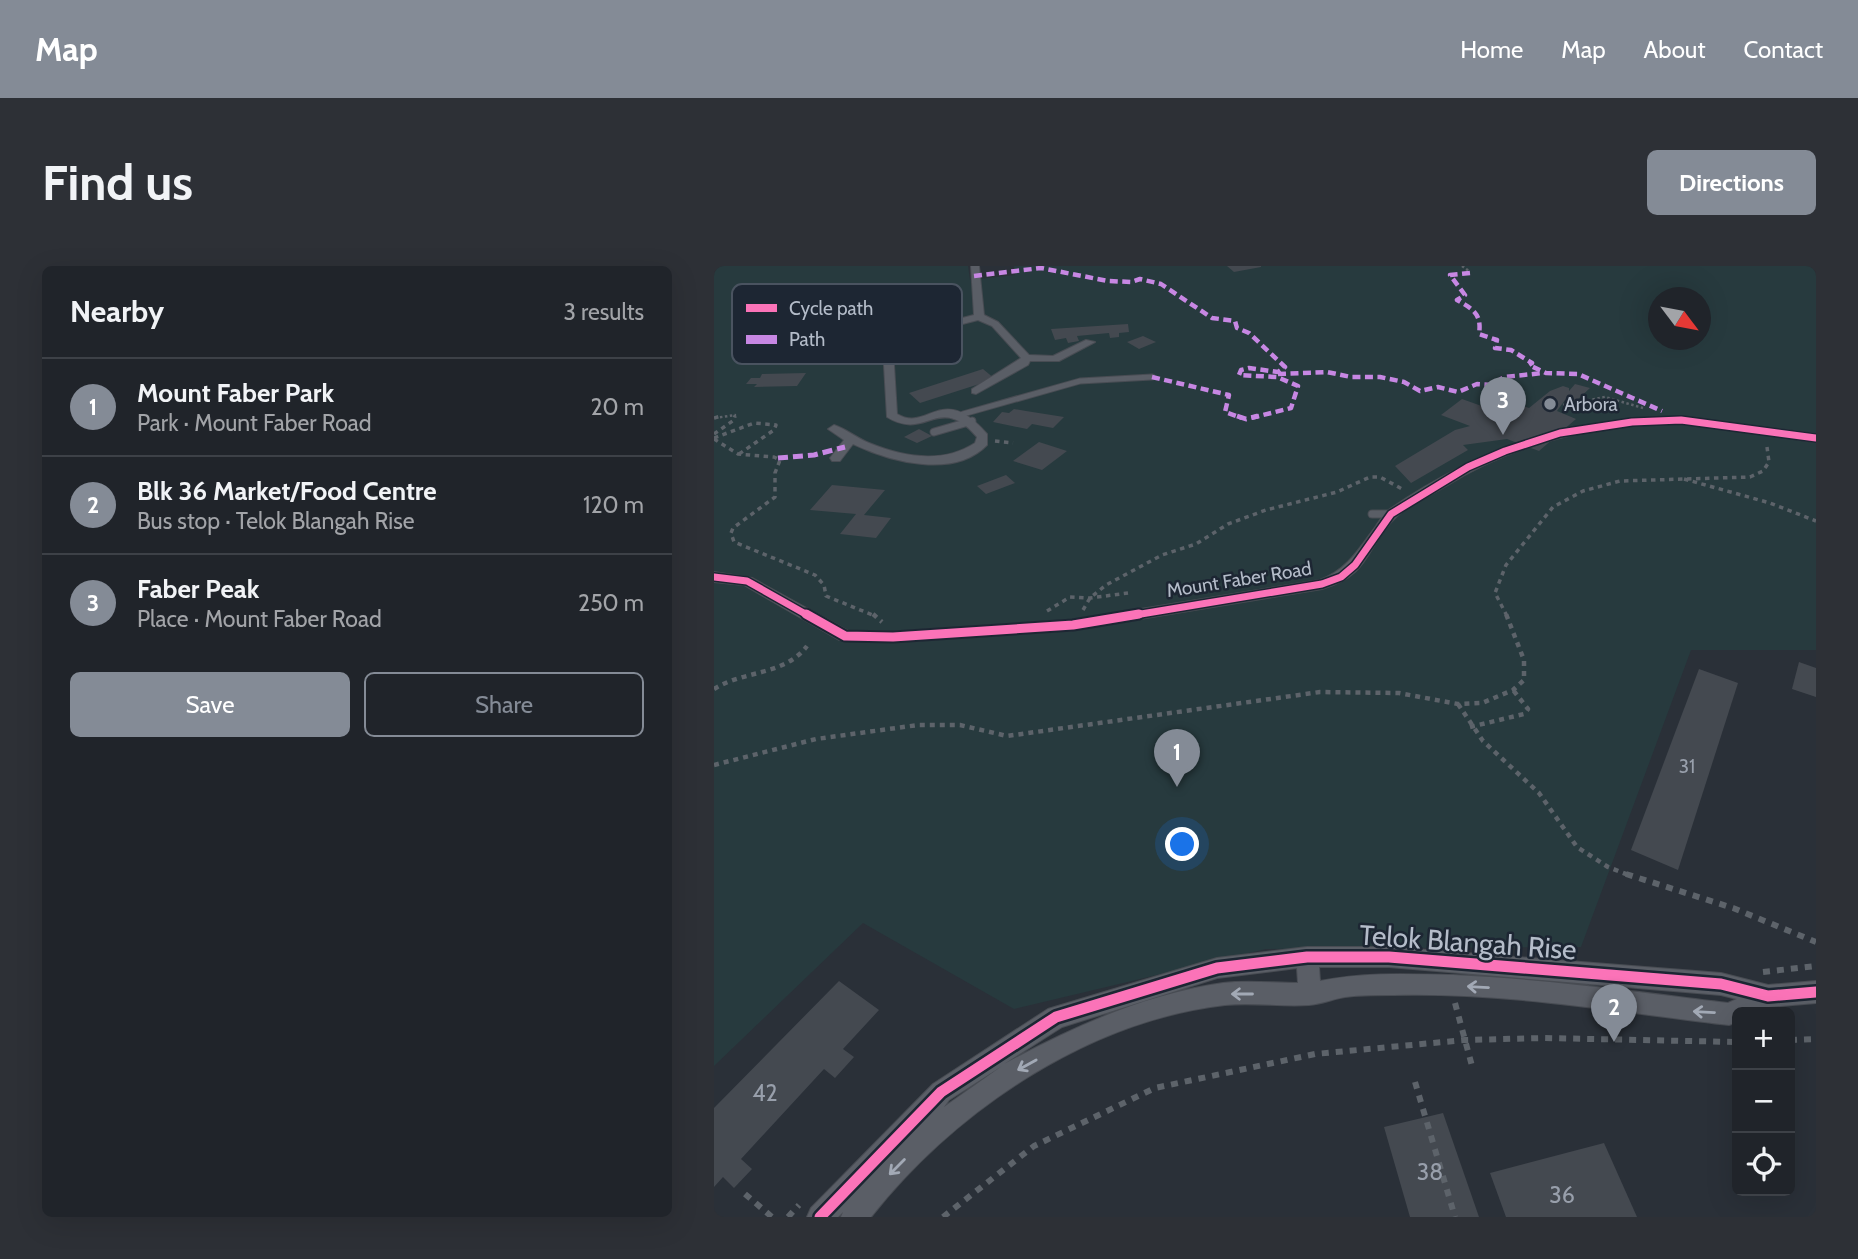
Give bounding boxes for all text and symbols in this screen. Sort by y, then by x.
text: Map [35,29,98,69]
text: Home [1460,35,1523,64]
text: Map [1561,35,1606,64]
text: About [1644,35,1706,64]
text: Contact [1744,35,1823,64]
button: Directions [1647,150,1816,215]
text: Find us [42,153,193,212]
legend [732,284,962,364]
north arrow [1648,287,1711,350]
text: Nearby [70,293,164,330]
text: Cycle path [789,297,873,320]
text: 3 results [563,298,644,326]
text: Path [789,328,825,351]
text: Mount Faber Park [137,377,334,409]
pin: 3 [1480,377,1526,435]
text: 1 [89,393,97,421]
text: 20 m [591,393,644,421]
place label: Arbora [1564,393,1618,416]
marker: Arbora [1542,396,1558,412]
text: Park · Mount Faber Road [137,409,372,437]
text: Blk 36 Market/Food Centre [137,475,437,507]
text: 2 [87,491,99,519]
text: 120 m [583,491,644,519]
text: Bus stop · Telok Blangah Rise [137,507,414,535]
street label: Mount Faber Road [1165,557,1313,602]
text: Faber Peak [137,573,259,605]
text: 3 [87,589,99,617]
text: 250 m [578,589,644,617]
text: Place · Mount Faber Road [137,605,382,633]
button: Save [70,672,350,737]
button: Share [364,672,644,737]
pin: 1 [1154,729,1200,787]
house number: 31 [1679,755,1695,778]
your location [1165,827,1199,861]
street label: Telok Blangah Rise [1358,917,1578,967]
one-way arrow [1467,980,1490,993]
pin: 2 [1591,984,1637,1042]
one-way arrow [1230,987,1253,1001]
one-way arrow [1693,1006,1716,1019]
map controls [1732,1007,1795,1196]
button: + [1732,1007,1795,1070]
one-way arrow [1018,1058,1038,1072]
button: − [1732,1070,1795,1133]
house number: 42 [752,1079,778,1107]
button: locate [1732,1133,1795,1196]
house number: 38 [1417,1158,1443,1186]
one-way arrow [889,1159,906,1176]
house number: 36 [1549,1181,1575,1209]

